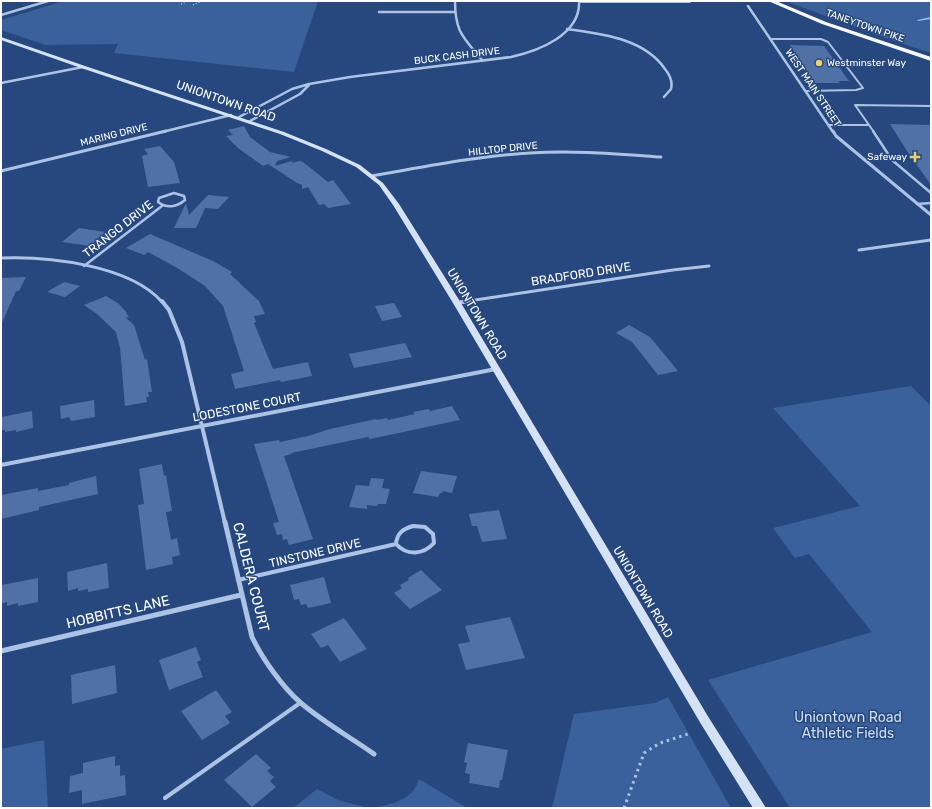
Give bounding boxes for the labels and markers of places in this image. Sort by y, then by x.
place label: Westminster Way [827,57,906,69]
marker: Westminster Way [814,58,824,68]
place label: Safeway [867,151,907,163]
marker: Safeway [910,152,920,162]

